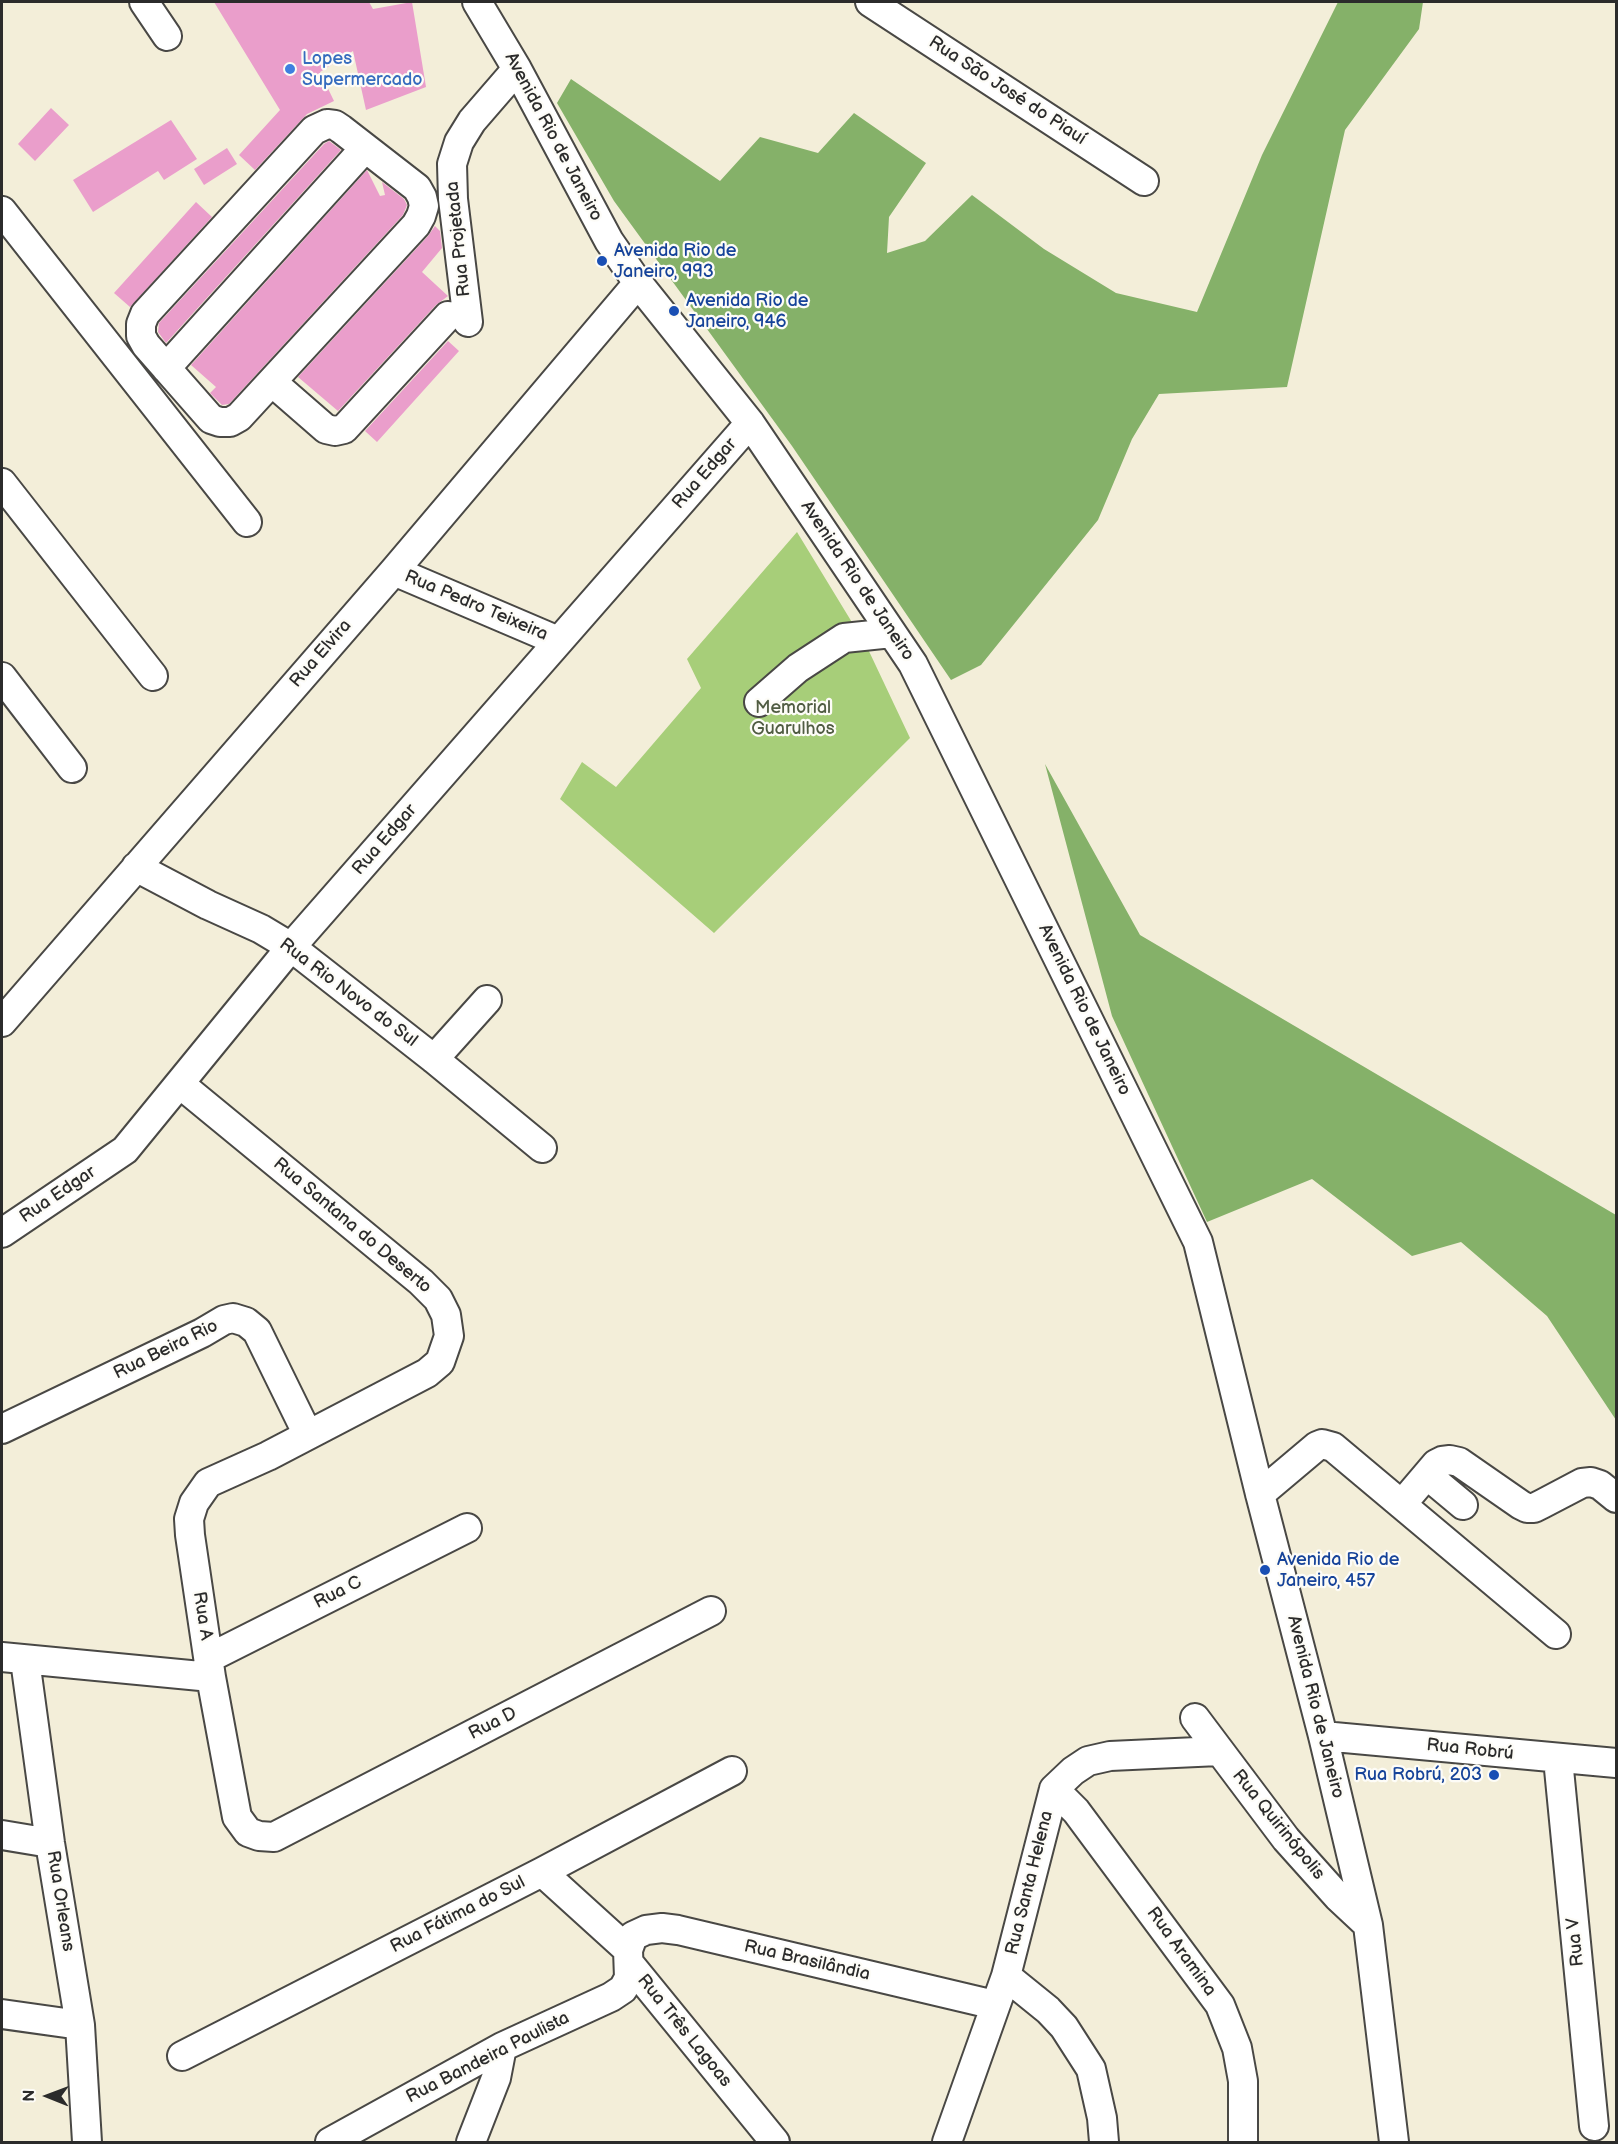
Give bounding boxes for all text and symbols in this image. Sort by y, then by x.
street label: Rua São José do Piauí [924,32,1090,150]
place label: Lopes Supermercado [302,48,423,90]
street label: Avenida Rio de Janeiro [499,49,607,225]
marker: Lopes Supermercado [283,62,297,76]
street label: Rua Projetada [442,180,476,298]
place label: Avenida Rio de Janeiro, 993 [614,240,736,282]
marker: Avenida Rio de Janeiro, 993 [595,254,609,268]
place label: Avenida Rio de Janeiro, 946 [686,290,808,332]
marker: Avenida Rio de Janeiro, 946 [667,304,681,318]
street label: Rua Edgar [668,434,742,514]
street label: Avenida Rio de Janeiro [795,497,919,665]
street label: Rua Pedro Teixeira [401,566,551,646]
street label: Rua Elvira [286,616,356,692]
park label: Memorial Guarulhos [751,697,835,740]
street label: Rua Edgar [348,800,422,880]
street label: Avenida Rio de Janeiro [1033,921,1135,1099]
street label: Rua Rio Novo do Sul [275,934,421,1052]
street label: Rua Santana do Deserto [268,1153,436,1299]
street label: Rua Edgar [16,1162,100,1228]
street label: Rua Beira Rio [110,1315,222,1385]
place label: Avenida Rio de Janeiro, 457 [1277,1549,1399,1592]
marker: Avenida Rio de Janeiro, 457 [1258,1563,1272,1577]
street label: Rua C [311,1572,365,1614]
street label: Rua A [188,1590,216,1642]
street label: Avenida Rio de Janeiro [1282,1613,1348,1801]
street label: Rua D [465,1703,521,1745]
street label: Rua Robrú [1425,1735,1515,1765]
place label: Rua Robrú, 203 [1354,1764,1482,1786]
street label: Rua Quirinópolis [1227,1766,1329,1884]
marker: Rua Robrú, 203 [1487,1768,1501,1782]
street label: Rua Santa Helena [1002,1809,1058,1957]
street label: Rua Orleans [41,1849,79,1953]
street label: Rua Fátima do Sul [387,1872,529,1958]
street label: Rua Aramina [1142,1903,1220,2001]
street label: Rua V [1563,1917,1589,1967]
street label: Rua Brasilândia [742,1936,872,1986]
street label: Rua Três Lagoas [632,1970,736,2092]
street label: Rua Bandeira Paulista [403,2008,573,2108]
north arrow [18,2066,78,2126]
text: N [20,2089,39,2102]

